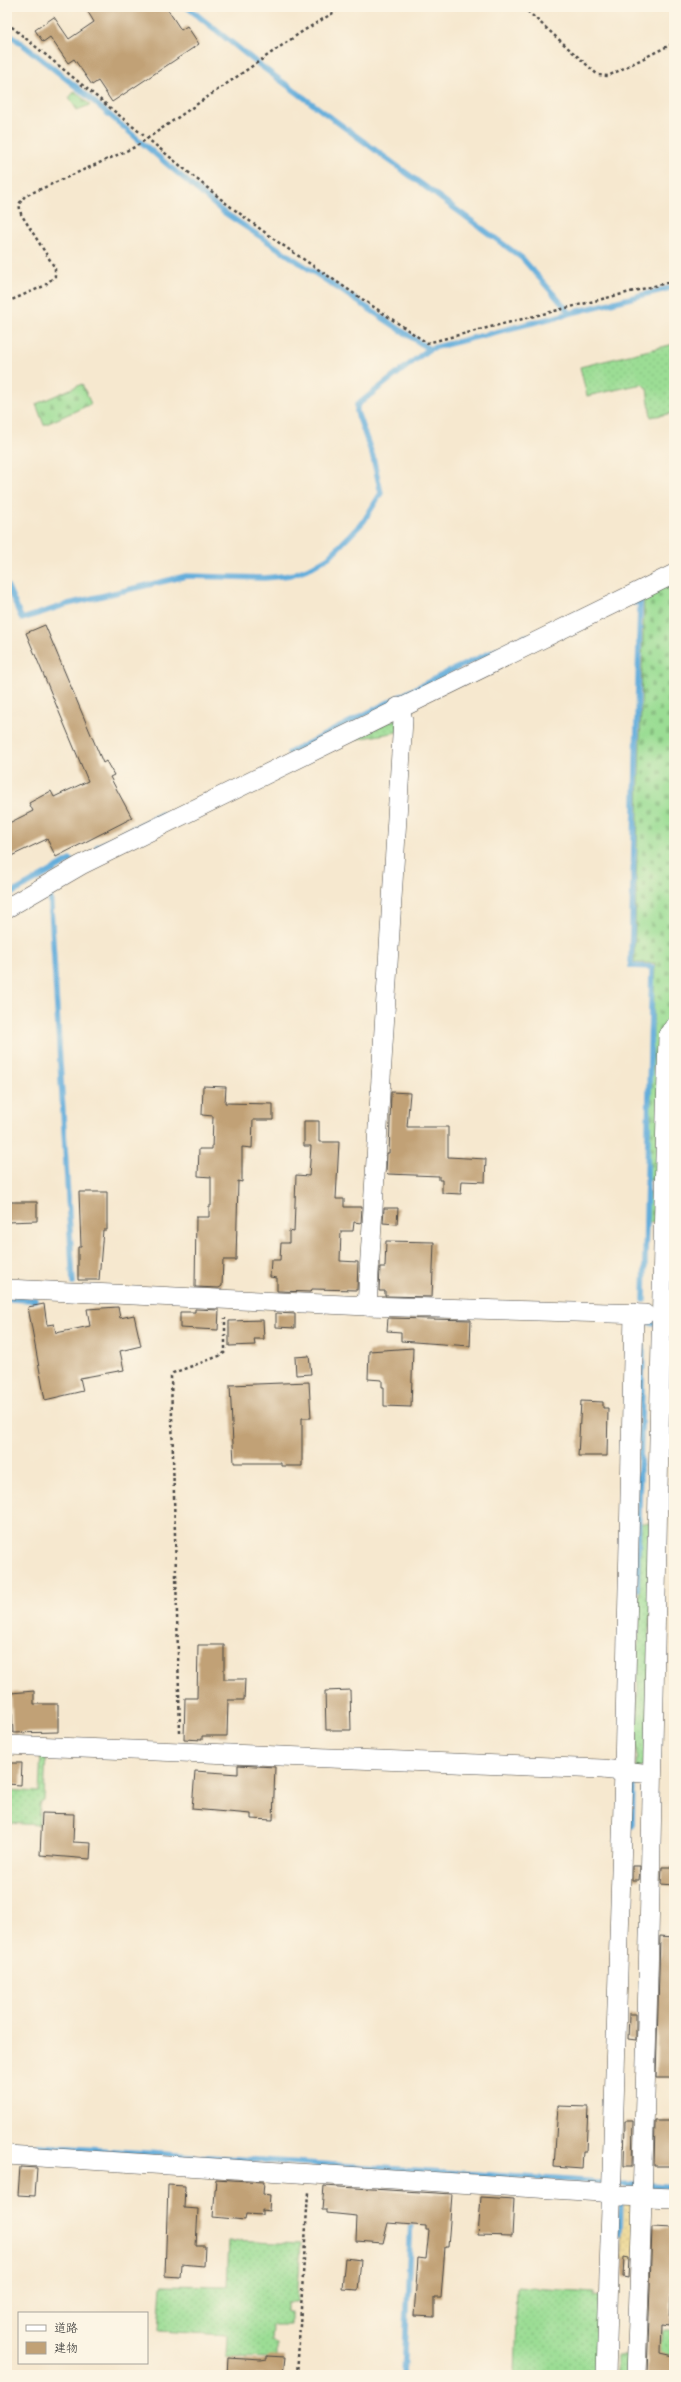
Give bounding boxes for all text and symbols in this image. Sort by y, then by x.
legend [18,2312,148,2364]
text: 道路 [54,2321,78,2335]
text: 建物 [54,2341,78,2355]

